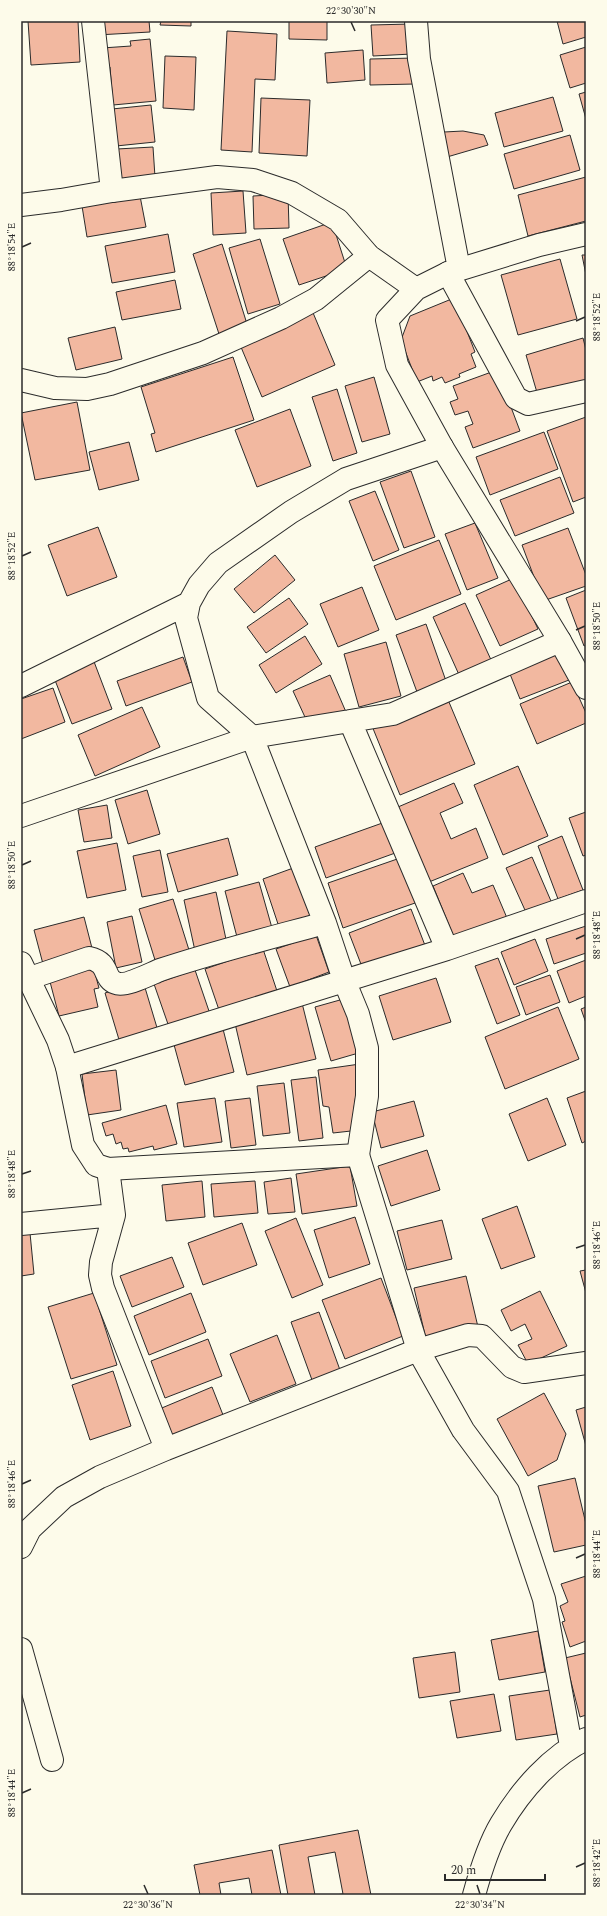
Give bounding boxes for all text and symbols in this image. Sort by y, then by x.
text: 22°30'30"N [326,3,376,19]
text: 88°18'54"E [4,223,20,271]
text: 88°18'52"E [589,293,605,341]
text: 88°18'52"E [4,532,20,580]
text: 88°18'50"E [589,602,605,650]
text: 88°18'50"E [4,841,20,889]
text: 88°18'48"E [589,911,605,959]
text: 88°18'48"E [4,1150,20,1198]
text: 88°18'46"E [589,1221,605,1269]
text: 88°18'46"E [4,1460,20,1508]
text: 88°18'44"E [589,1530,605,1578]
text: 88°18'44"E [4,1769,20,1817]
text: 88°18'42"E [589,1839,605,1887]
scale bar [445,1856,545,1882]
text: 20 m [451,1861,476,1880]
text: 22°30'36"N [123,1897,173,1913]
text: 22°30'34"N [455,1897,505,1913]

